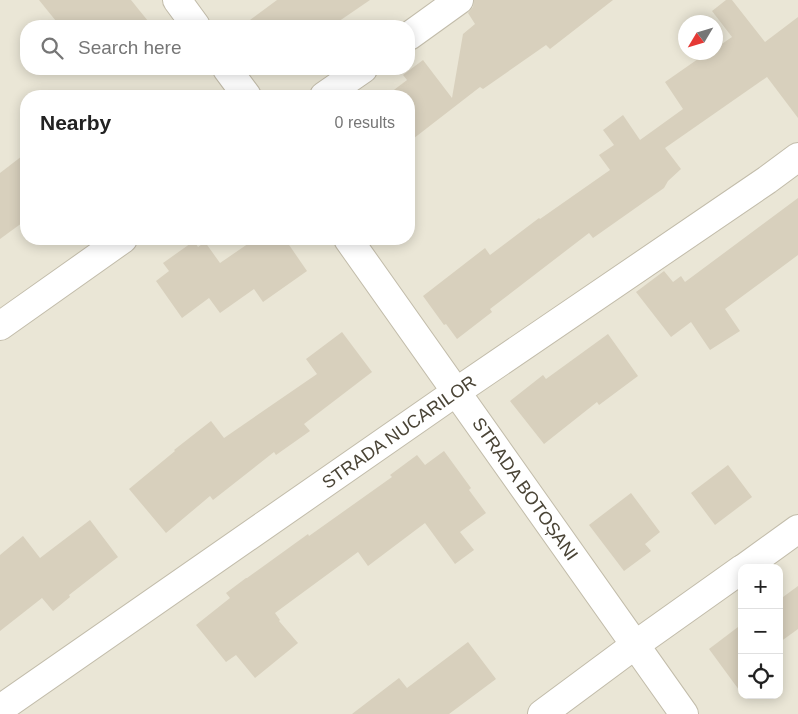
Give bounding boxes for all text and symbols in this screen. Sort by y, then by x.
north arrow [678,15,723,60]
search box [20,20,415,75]
icon: search [38,34,66,62]
text: Search here [78,37,182,58]
text: Nearby [40,111,111,134]
text: 0 results [335,114,395,131]
street label: STRADA NUCARILOR [318,371,480,493]
street label: STRADA BOTOȘANI [468,414,582,564]
map controls [738,564,783,699]
button: + [738,564,783,609]
button: − [738,609,783,654]
button: locate [738,654,783,699]

